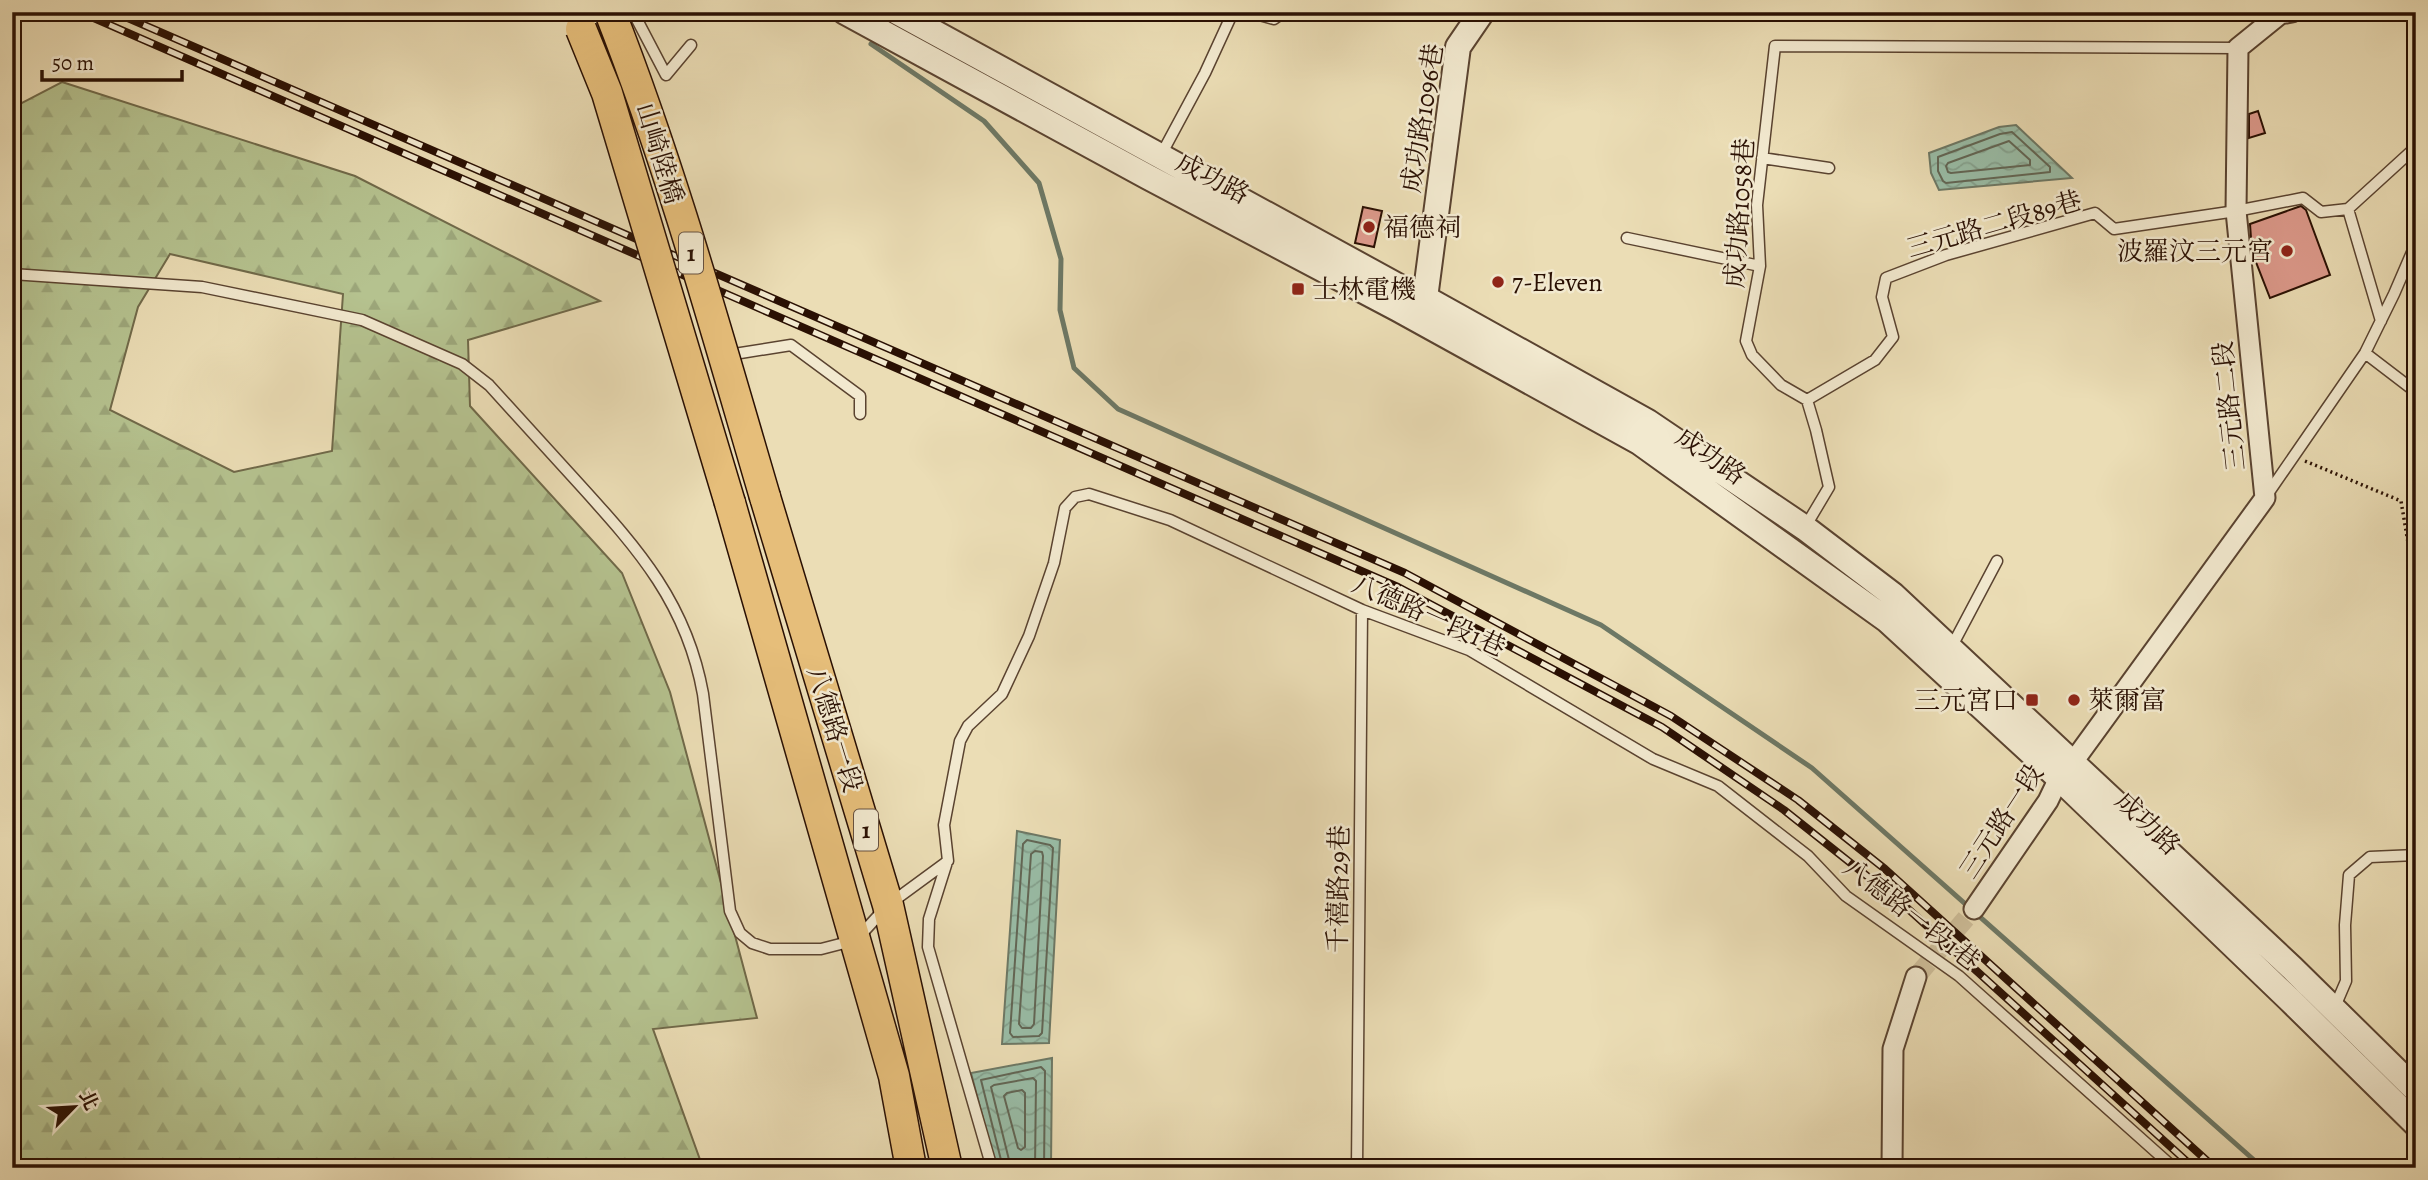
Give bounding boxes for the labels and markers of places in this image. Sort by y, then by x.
place label: 福德祠 [1383,210,1461,245]
marker: 福德祠 [1361,219,1377,235]
place label: 波羅汶三元宮 [2117,234,2273,269]
marker: 波羅汶三元宮 [2279,243,2295,259]
place label: 7-Eleven [1512,265,1602,300]
place label: 士林電機 [1312,272,1416,307]
marker: 7-Eleven [1490,274,1506,290]
marker: 士林電機 [1290,281,1306,297]
place label: 三元宮口 [1914,683,2018,718]
place label: 萊爾富 [2088,683,2166,718]
marker: 三元宮口 [2024,692,2040,708]
marker: 萊爾富 [2066,692,2082,708]

